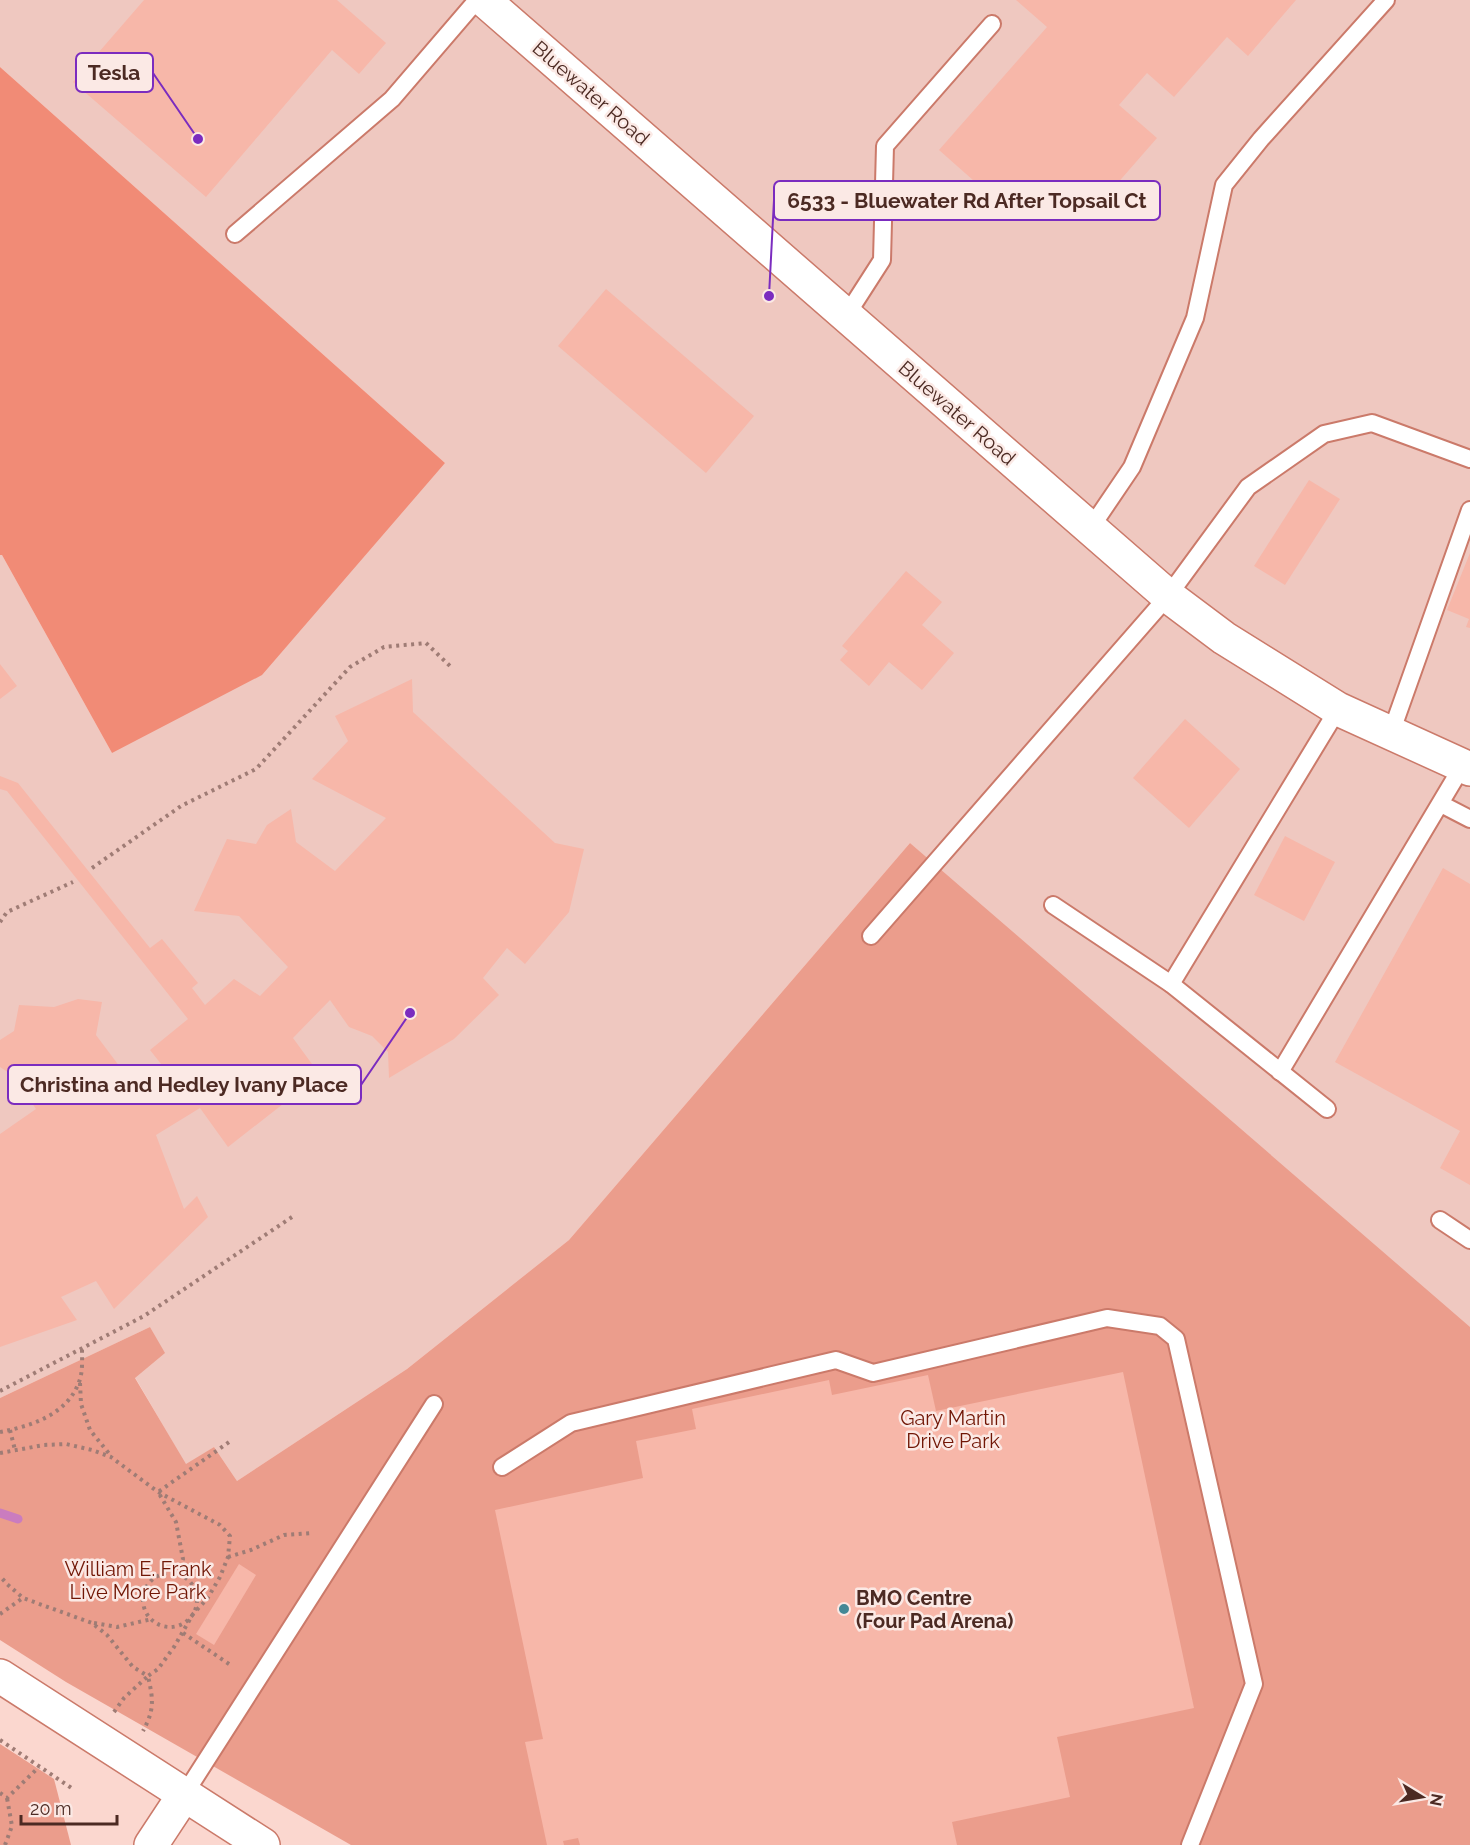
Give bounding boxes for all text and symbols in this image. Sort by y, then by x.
street label: Bluewater Road [528,36,654,150]
callout: Tesla [76,53,153,92]
text: Tesla [88,60,140,85]
callout: 6533 - Bluewater Rd After Topsail Ct [774,181,1160,220]
text: 6533 - Bluewater Rd After Topsail Ct [787,188,1147,213]
street label: Bluewater Road [894,356,1020,470]
callout: Christina and Hedley Ivany Place [8,1065,361,1104]
text: Christina and Hedley Ivany Place [20,1072,348,1097]
park label: Gary Martin Drive Park [900,1406,1006,1453]
park label: William E. Frank Live More Park [64,1557,212,1604]
place label: BMO Centre (Four Pad Arena) [856,1586,1013,1633]
marker: BMO Centre (Four Pad Arena) [837,1602,851,1616]
north arrow [1392,1767,1452,1827]
scale bar [21,1788,117,1826]
text: N [1426,1792,1447,1808]
text: 20 m [30,1798,72,1819]

